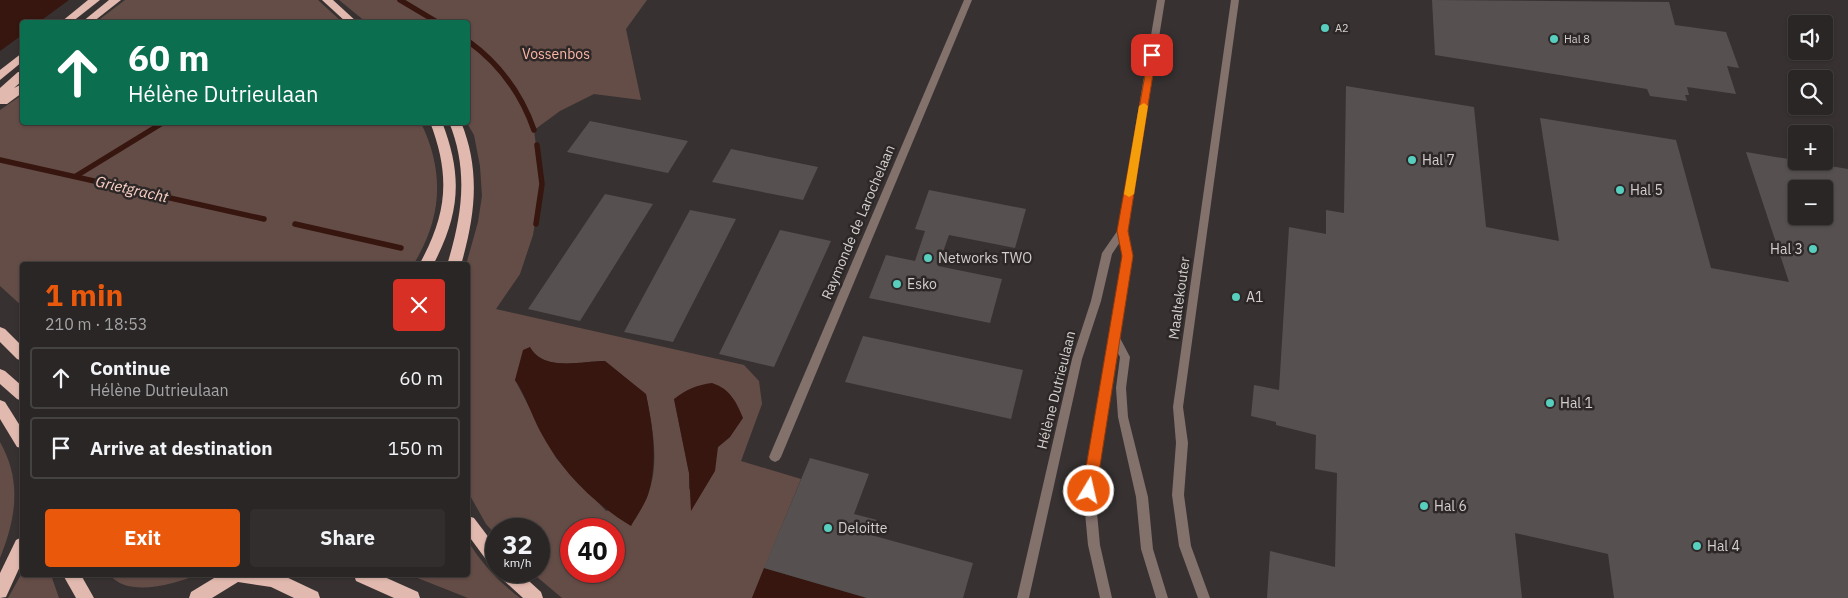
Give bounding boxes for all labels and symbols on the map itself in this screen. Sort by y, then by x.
place label: A2 [1335,21,1349,35]
marker: A2 [1319,22,1331,34]
place label: Hal 8 [1564,32,1590,46]
marker: Hal 8 [1548,33,1560,45]
pin [1131,34,1173,76]
park label: Vossenbos [522,45,590,63]
street label: Raymonde de Larochelaan [817,142,899,302]
place label: Hal 7 [1422,151,1455,169]
marker: Hal 7 [1406,154,1418,166]
water label: Grietgracht [94,171,171,207]
place label: Hal 5 [1630,181,1663,199]
marker: Hal 5 [1614,184,1626,196]
place label: Hal 3 [1770,240,1803,258]
marker: Hal 3 [1807,243,1819,255]
place label: Networks TWO [938,249,1032,267]
marker: Networks TWO [922,252,934,264]
street label: Maaltekouter [1164,256,1194,340]
place label: Esko [907,275,937,293]
marker: Esko [891,278,903,290]
place label: A1 [1246,288,1263,306]
marker: A1 [1230,291,1242,303]
street label: Hélène Dutrieulaan [1033,329,1079,451]
place label: Hal 1 [1560,394,1593,412]
marker: Hal 1 [1544,397,1556,409]
position arrow [1062,464,1114,516]
place label: Hal 6 [1434,497,1467,515]
marker: Hal 6 [1418,500,1430,512]
speed limit sign: 40 [560,518,625,583]
place label: Deloitte [838,519,888,537]
marker: Deloitte [822,522,834,534]
place label: Hal 4 [1707,537,1740,555]
marker: Hal 4 [1691,540,1703,552]

